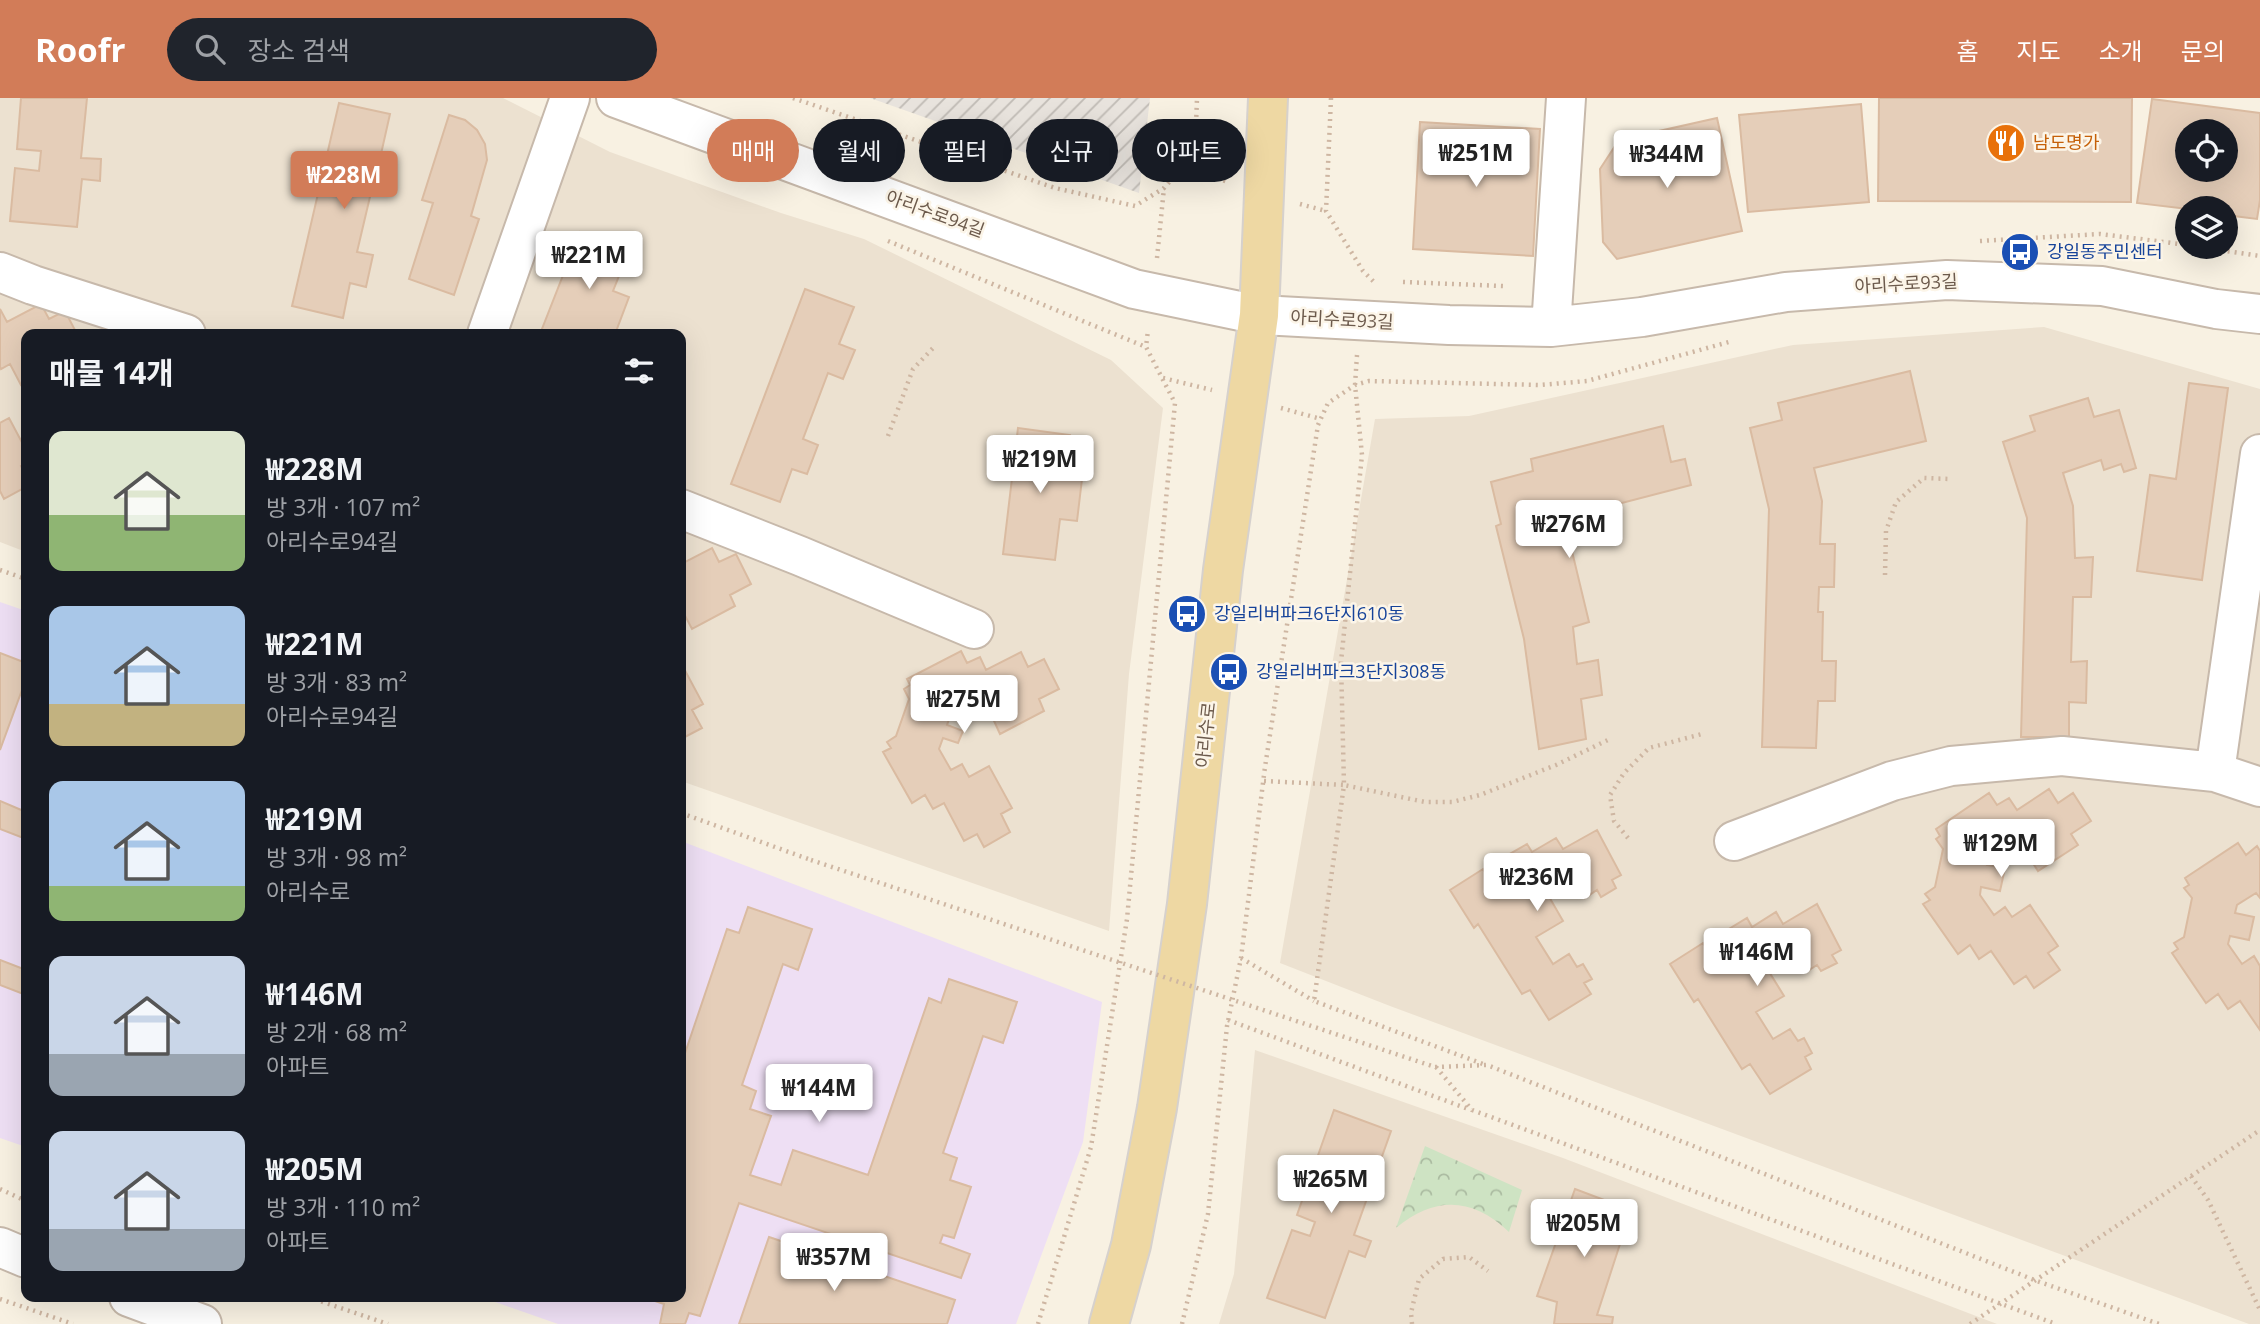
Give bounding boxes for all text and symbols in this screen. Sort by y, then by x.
search box [167,18,657,81]
text: Roofr [35,27,125,72]
icon: search [191,30,229,68]
text: 장소 검색 [247,32,350,68]
text: 홈 [1956,34,1978,67]
text: 지도 [2016,34,2061,67]
text: 소개 [2099,34,2143,67]
text: 문의 [2181,34,2225,67]
chip: 매매 [707,119,799,182]
chip: 월세 [813,119,905,182]
chip: 필터 [919,119,1012,182]
chip: 신규 [1026,119,1118,182]
chip: 아파트 [1132,119,1246,182]
map controls [2175,119,2238,259]
button: locate [2175,119,2238,182]
restaurant icon: 남도명가 [1985,122,2027,164]
pin: ₩251M [1427,130,1525,189]
pin: ₩344M [1618,130,1716,190]
place label: 남도명가 [2033,130,2100,154]
text: ₩251M [1439,136,1513,168]
text: ₩344M [1630,137,1704,169]
pin: ₩228M [295,152,393,211]
text: ₩228M [307,158,381,190]
street label: 아리수로94길 [883,184,988,242]
button: layers [2175,196,2238,259]
bus stop icon: 강일동주민센터 [1999,231,2041,273]
pin: ₩221M [540,232,638,291]
text: ₩221M [552,238,626,270]
place label: 강일동주민센터 [2047,239,2163,263]
street label: 아리수로93길 [1854,268,1958,298]
street label: 아리수로93길 [1290,304,1394,334]
text: 매물 14개 [49,352,174,393]
icon: filters [620,352,658,390]
pin: ₩219M [991,436,1089,495]
text: ₩219M [1003,442,1077,474]
text: ₩228M [266,448,363,489]
icon: home [105,459,189,543]
text: 방 3개 · 107 m² [266,491,420,523]
pin: ₩276M [1520,500,1618,560]
text: ₩276M [1532,507,1606,539]
text: 아리수로94길 [266,525,398,557]
bus stop icon: 강일리버파크6단지610동 [1166,593,1208,635]
place label: 강일리버파크6단지610동 [1214,601,1404,625]
text: ₩221M [266,623,363,664]
icon: home [105,634,189,718]
bus stop icon: 강일리버파크3단지308동 [1208,651,1250,693]
place label: 강일리버파크3단지308동 [1256,659,1446,683]
text: 방 3개 · 83 m² [266,666,407,698]
pin: ₩275M [915,676,1013,735]
text: ₩275M [927,682,1001,714]
text: 아리수로94길 [266,700,398,732]
street label: 아리수로 [1190,701,1220,769]
text: ₩219M [266,798,363,839]
icon: home [105,809,189,893]
pin: ₩129M [1952,820,2050,879]
text: ₩129M [1964,826,2038,858]
text: 방 3개 · 98 m² [266,841,407,873]
pin: ₩236M [1488,854,1586,913]
text: ₩236M [1500,860,1574,892]
text: 아리수로 [266,875,351,907]
pin: ₩146M [1708,928,1806,988]
text: ₩146M [1720,935,1794,967]
text: ₩146M [266,973,363,1014]
icon: home [105,984,189,1068]
text: 방 2개 · 68 m² [266,1016,407,1048]
text: 아파트 [266,1050,329,1082]
pin: ₩144M [770,1065,868,1124]
text: ₩144M [782,1071,856,1103]
text: ₩205M [266,1148,363,1189]
pin: ₩265M [1282,1156,1380,1215]
icon: home [105,1159,189,1243]
text: ₩265M [1294,1162,1368,1194]
text: 방 3개 · 110 m² [266,1191,420,1223]
pin: ₩205M [1535,1200,1633,1259]
text: ₩205M [1547,1206,1621,1238]
text: 아파트 [266,1225,329,1257]
pin: ₩357M [785,1234,883,1293]
text: ₩357M [797,1240,871,1272]

